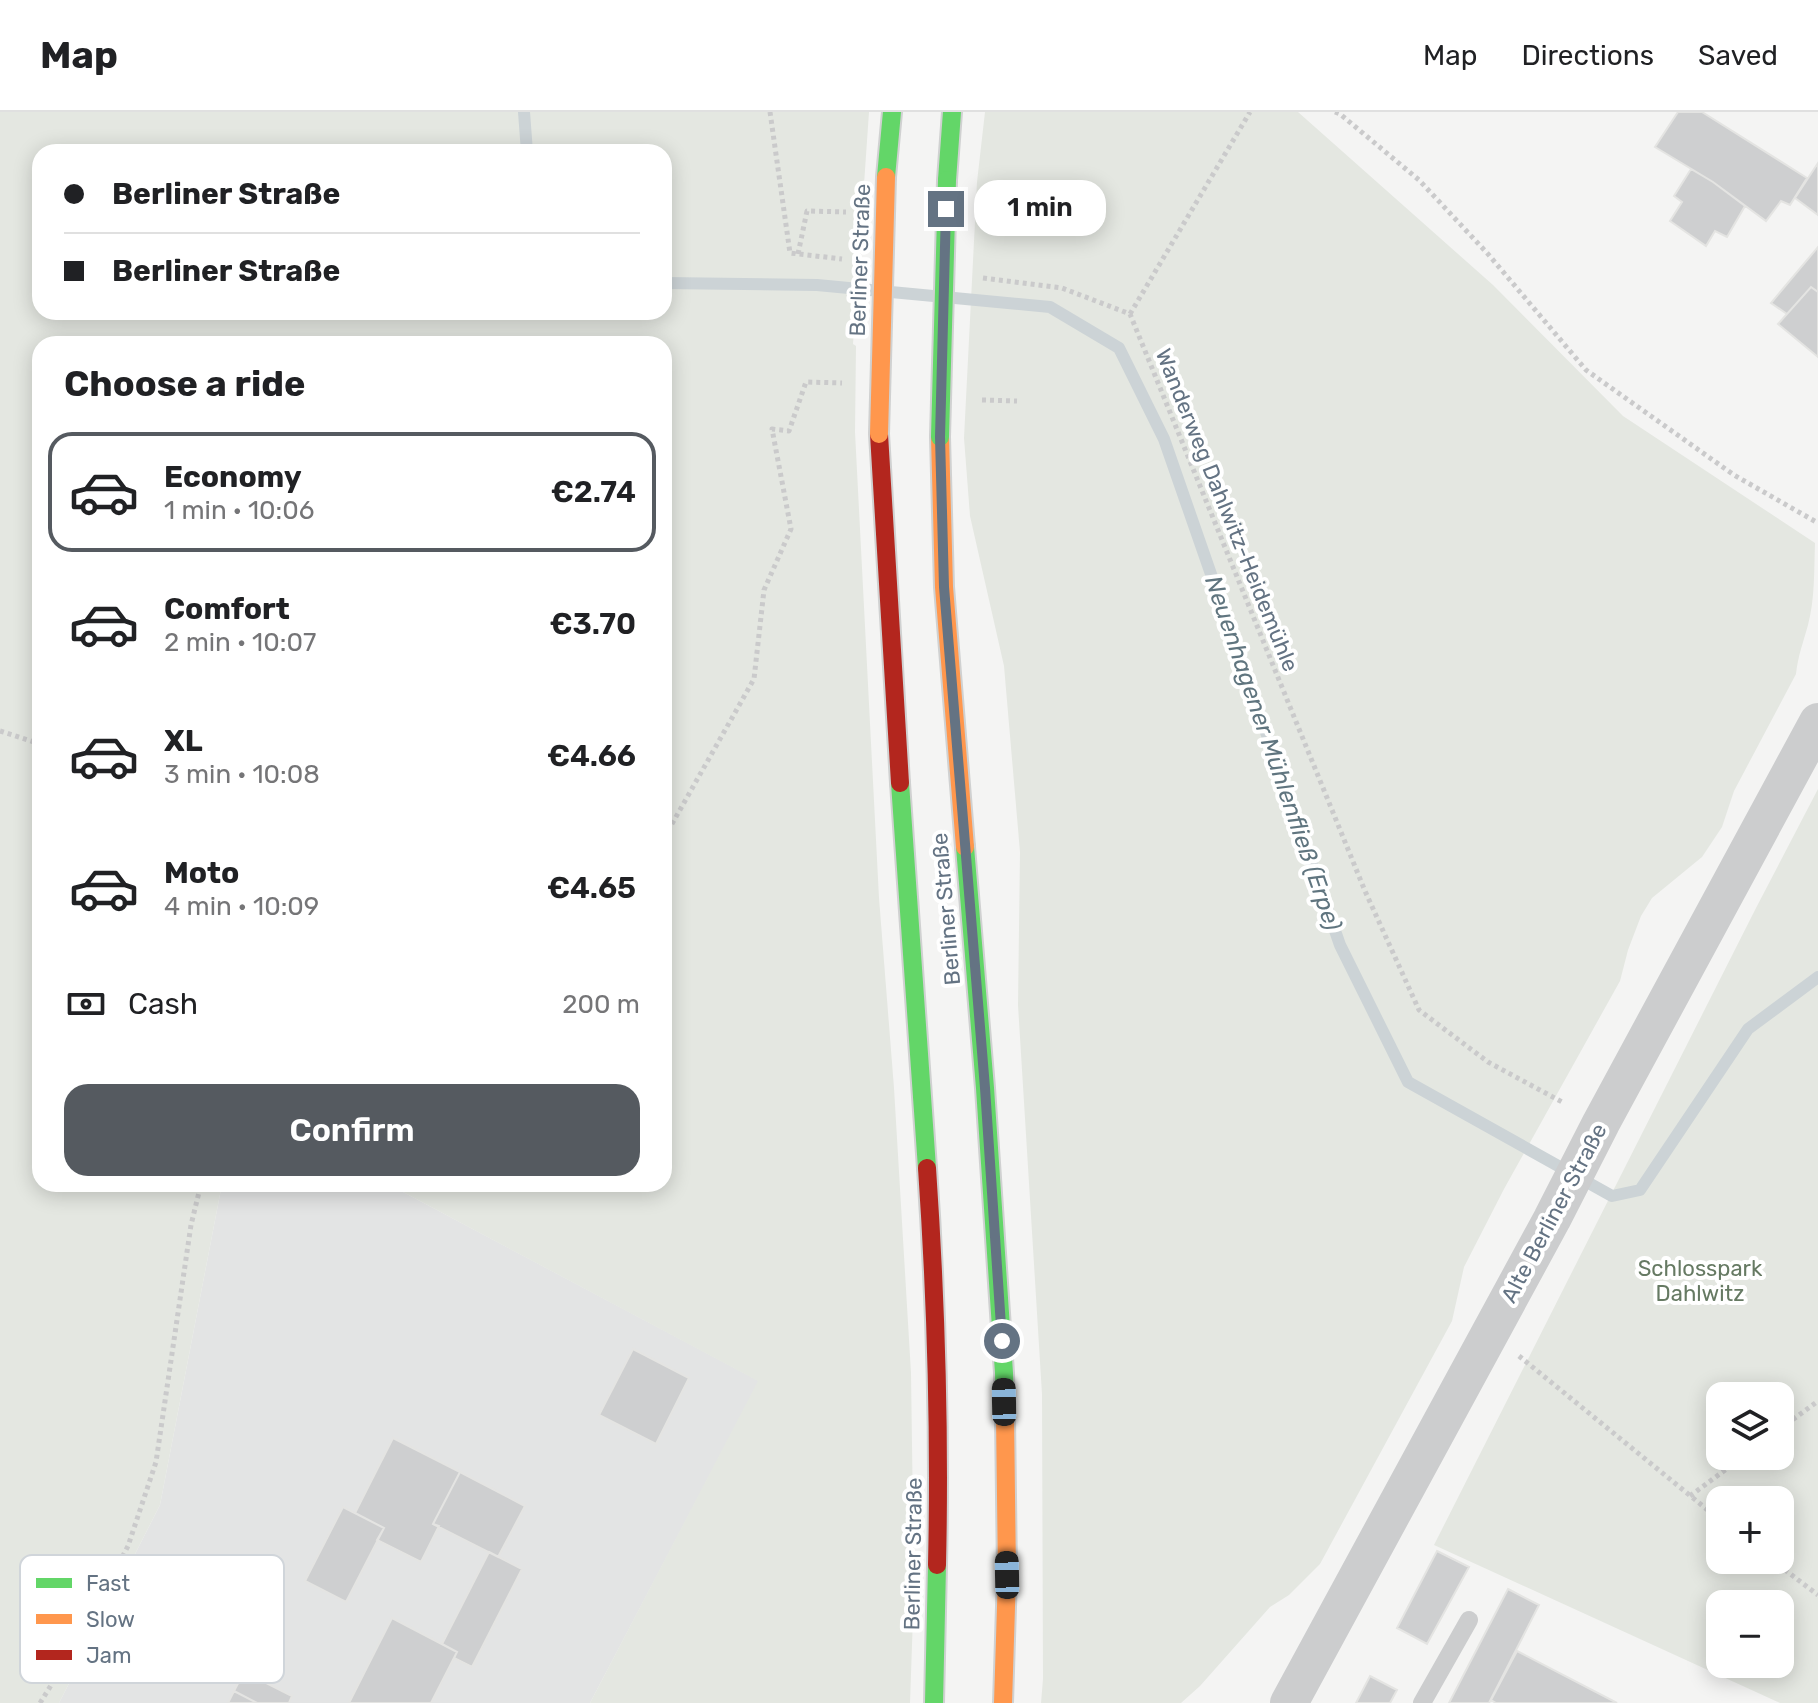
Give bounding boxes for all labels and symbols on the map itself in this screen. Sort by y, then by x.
callout: 1 min [974,181,1106,237]
street label: Berliner Straße [844,183,876,337]
route end [928,191,964,227]
street label: Wanderweg Dahlwitz-Heidemühle [1150,345,1304,675]
water label: Neuenhagener Mühlenfließ (Erpe) [1199,572,1347,934]
street label: Berliner Straße [926,832,966,986]
street label: Alte Berliner Straße [1495,1119,1613,1307]
park label: Schlosspark Dahlwitz [1638,1255,1763,1307]
route start [984,1323,1020,1359]
car [992,1378,1016,1426]
street label: Berliner Straße [898,1477,928,1631]
car [995,1551,1019,1599]
legend [20,1555,284,1683]
text: Fast [86,1570,131,1597]
text: Slow [86,1606,135,1633]
text: Jam [86,1642,132,1669]

